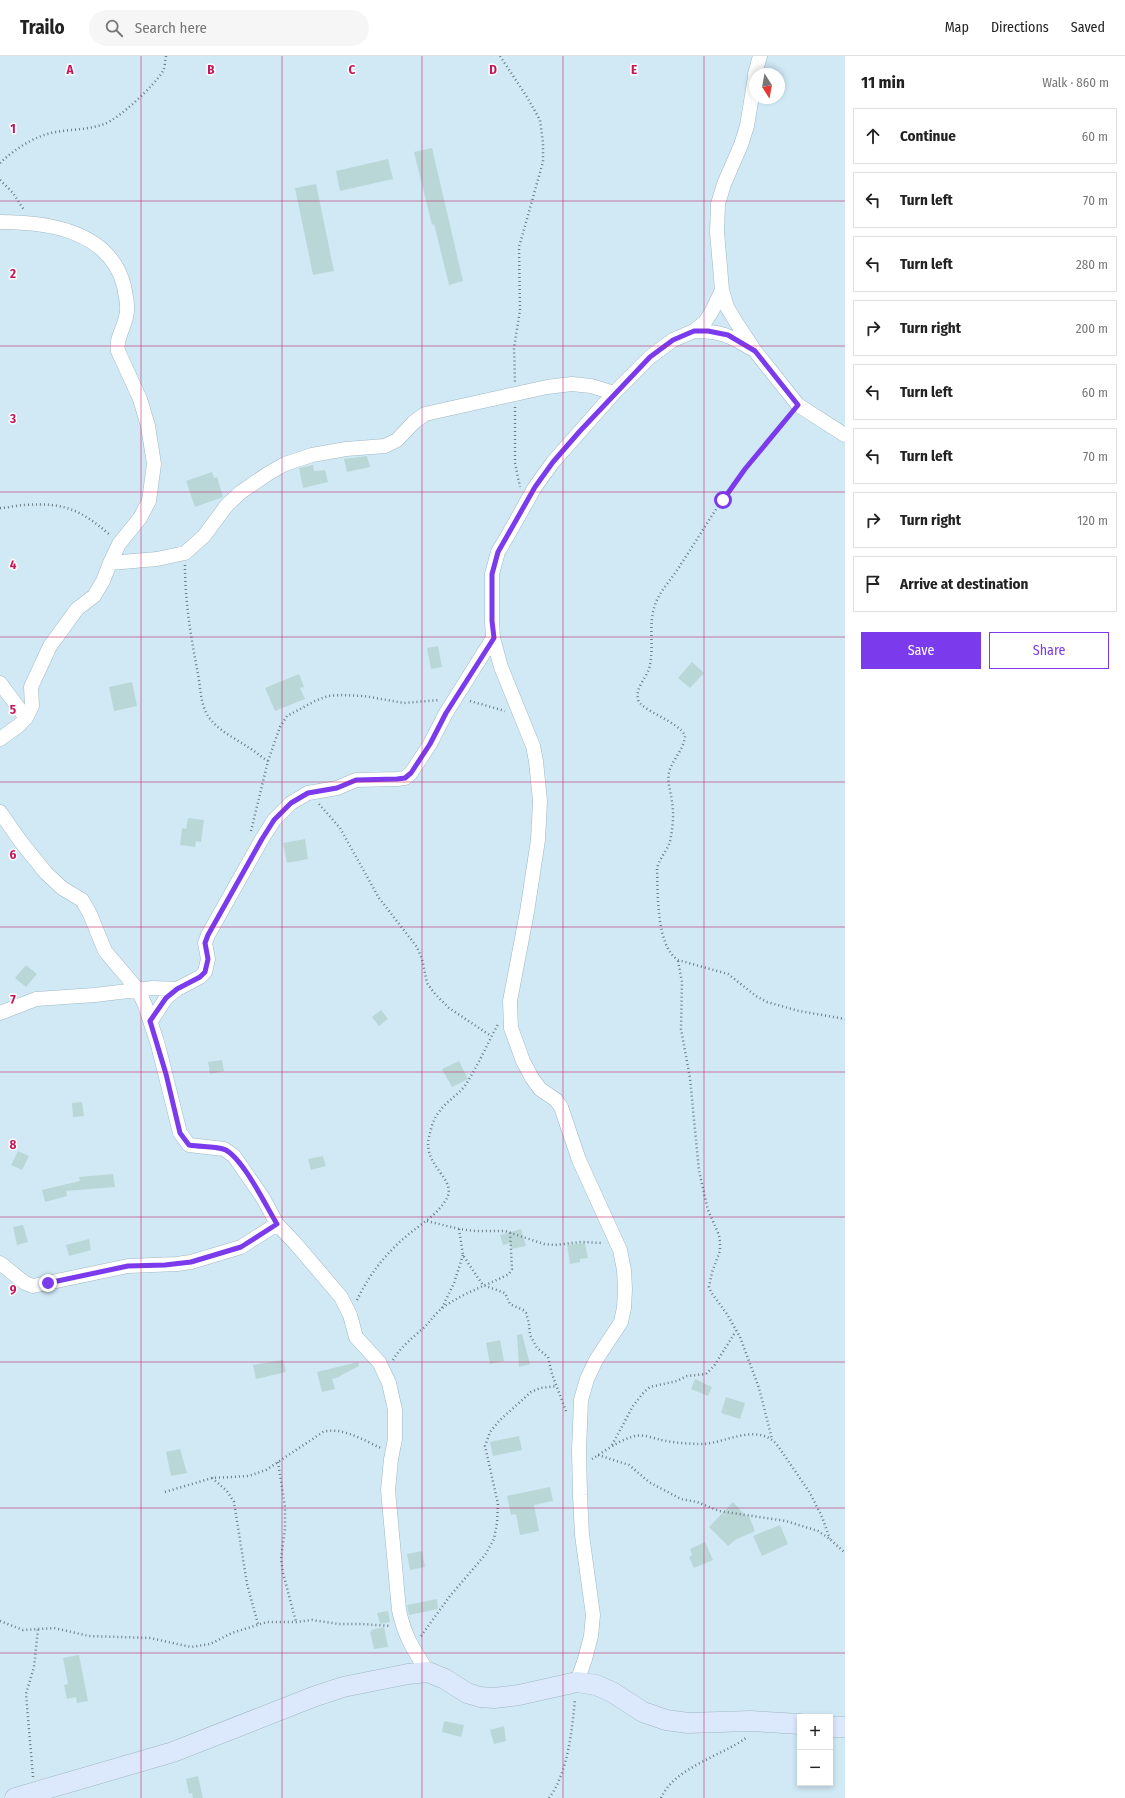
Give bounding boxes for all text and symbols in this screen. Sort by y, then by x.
search box [89,10,369,46]
text: Trailo [20,16,65,39]
icon: search [103,17,125,39]
text: Search here [135,19,207,37]
text: Map [945,19,969,36]
text: Directions [991,19,1049,36]
text: Saved [1071,19,1105,36]
text: A [65,62,74,77]
text: B [207,62,215,77]
text: C [349,62,356,77]
text: D [489,62,497,77]
text: E [631,62,637,77]
north arrow [749,68,785,104]
text: 11 min [861,72,905,93]
text: Walk · 860 m [1042,75,1109,90]
text: 1 [10,121,16,136]
icon: ahead [862,125,884,147]
text: Continue [900,127,956,145]
text: 60 m [1082,129,1108,144]
icon: left [862,189,884,211]
text: Turn left [900,191,953,209]
text: 70 m [1083,193,1108,208]
icon: left [862,253,884,275]
text: Turn left [900,255,953,273]
text: 280 m [1076,257,1108,272]
text: 2 [9,266,16,281]
icon: right [862,317,884,339]
text: Turn right [900,319,961,337]
text: 200 m [1076,321,1108,336]
icon: left [862,381,884,403]
text: Turn left [900,383,953,401]
text: 60 m [1082,385,1108,400]
text: 3 [9,411,16,426]
icon: left [862,445,884,467]
text: Turn left [900,447,953,465]
text: 70 m [1083,449,1108,464]
route start [714,491,732,509]
icon: right [862,509,884,531]
text: Turn right [900,511,961,529]
text: 120 m [1077,513,1108,528]
text: 4 [10,557,17,572]
icon: arrive [862,573,884,595]
text: Arrive at destination [900,575,1028,593]
button: Save [861,632,981,669]
button: Share [989,632,1109,669]
text: 5 [10,702,16,717]
text: 6 [10,847,17,862]
text: 7 [10,992,16,1007]
text: 8 [10,1137,17,1152]
route end [39,1274,57,1292]
text: 9 [10,1282,17,1297]
map controls [797,1714,833,1786]
button: + [797,1714,833,1750]
button: − [797,1750,833,1786]

